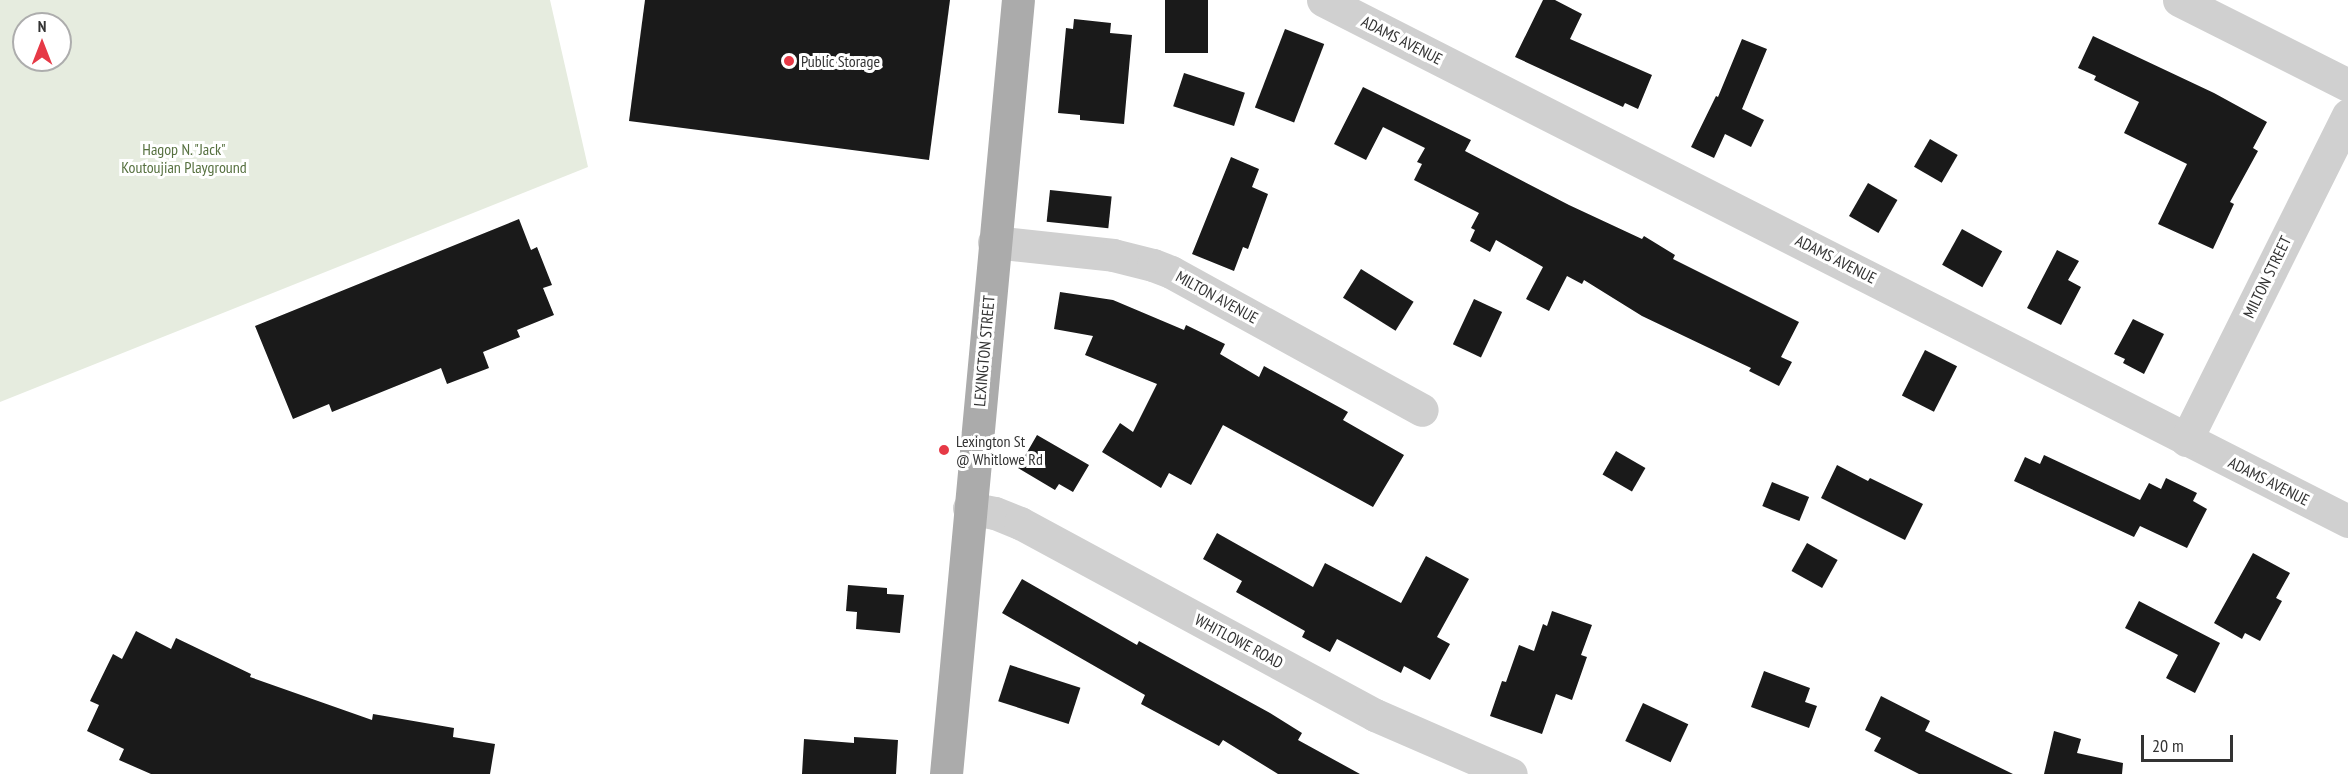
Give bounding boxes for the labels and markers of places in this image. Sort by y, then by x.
place label: Public Storage [801,51,880,71]
marker: Public Storage [782,54,796,68]
place label: Lexington St @ Whitlowe Rd [956,431,1043,469]
marker: Lexington St @ Whitlowe Rd [937,443,951,457]

